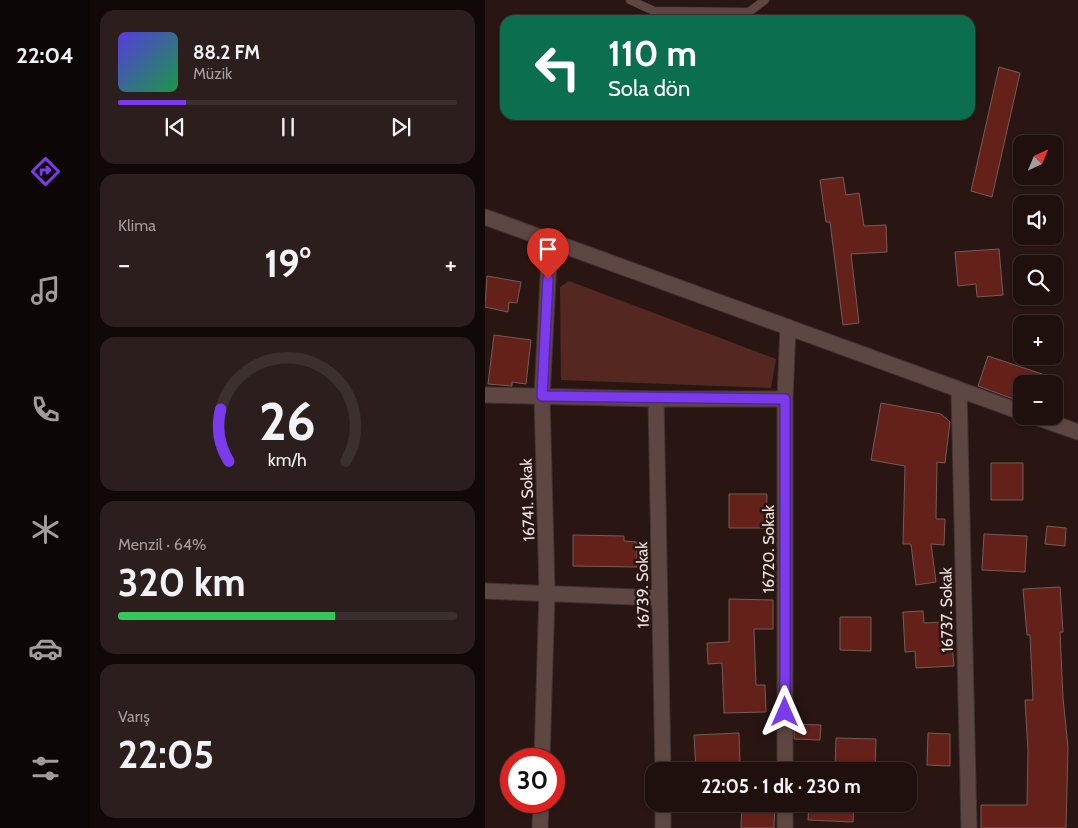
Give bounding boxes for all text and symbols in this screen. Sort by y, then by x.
text: 110 m [608,32,697,75]
icon: left [525,35,590,100]
text: 88.2 FM [193,41,260,64]
text: 22:04 [16,42,74,69]
text: Müzik [193,64,232,83]
text: Sola dön [608,75,690,102]
icon: previous [161,113,189,141]
icon: pause [274,113,302,141]
icon: next [387,113,415,141]
north arrow [1013,135,1063,185]
map controls [1013,135,1063,425]
icon: directions [28,154,63,189]
button: sound [1013,195,1063,245]
text: Klima [118,216,156,235]
pin [527,228,569,279]
icon: arrive [534,235,562,263]
text: 19° [264,240,311,287]
text: − [118,247,130,281]
text: + [445,247,457,281]
button: search [1013,255,1063,305]
icon: music [28,273,63,308]
button: + [1013,315,1063,365]
button: − [1013,375,1063,425]
text: 26 [259,390,316,453]
icon: phone [28,392,63,427]
text: km/h [268,449,307,470]
street label: 16741. Sokak [517,457,538,542]
street label: 16720. Sokak [759,504,778,593]
icon: climate [28,512,63,547]
text: Menzil · 64% [118,535,206,554]
street label: 16739. Sokak [632,541,653,628]
text: 320 km [118,559,245,606]
street label: 16737. Sokak [936,566,957,653]
icon: car [28,631,63,666]
position arrow [758,685,810,737]
text: Varış [118,707,150,726]
text: 22:05 [118,731,214,778]
speed limit sign: 30 [500,748,565,813]
icon: filters [28,751,63,786]
text: 22:05 · 1 dk · 230 m [701,775,861,798]

